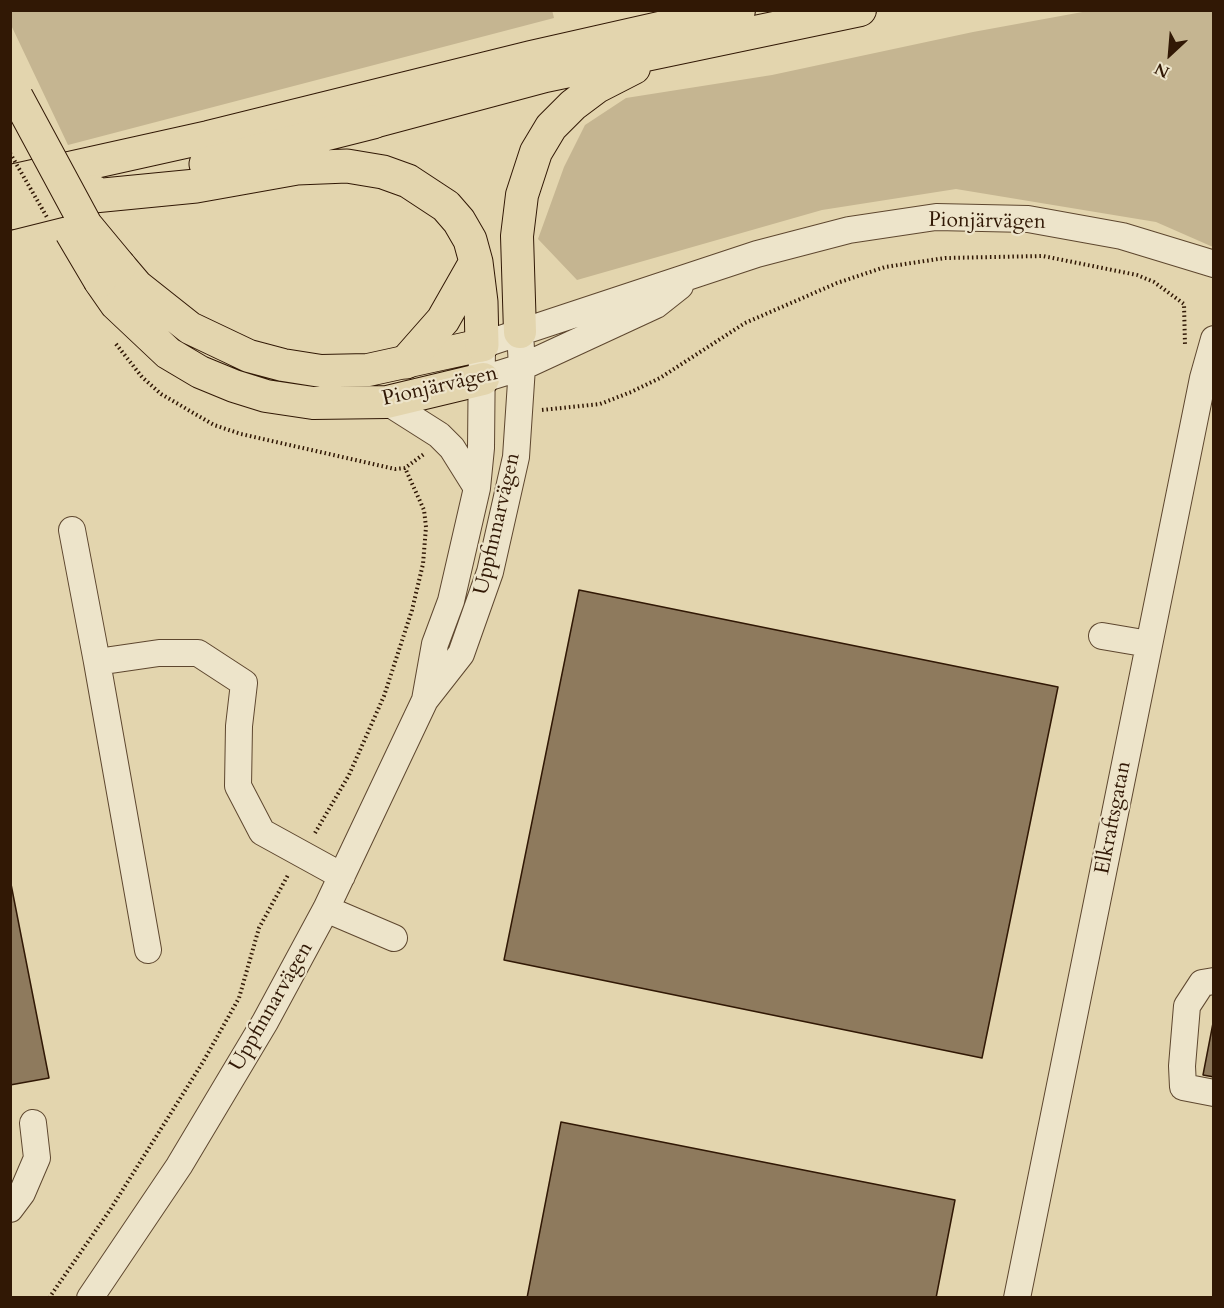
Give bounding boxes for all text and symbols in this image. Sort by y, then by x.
north arrow [1140,24,1200,84]
text: N [1151,57,1173,83]
street label: Pionjärvägen [928,208,1046,236]
street label: Pionjärvägen [380,362,500,412]
street label: Uppfinnarvägen [469,451,527,597]
street label: Elkraftsgatan [1091,759,1137,877]
street label: Uppfinnarvägen [225,938,319,1076]

